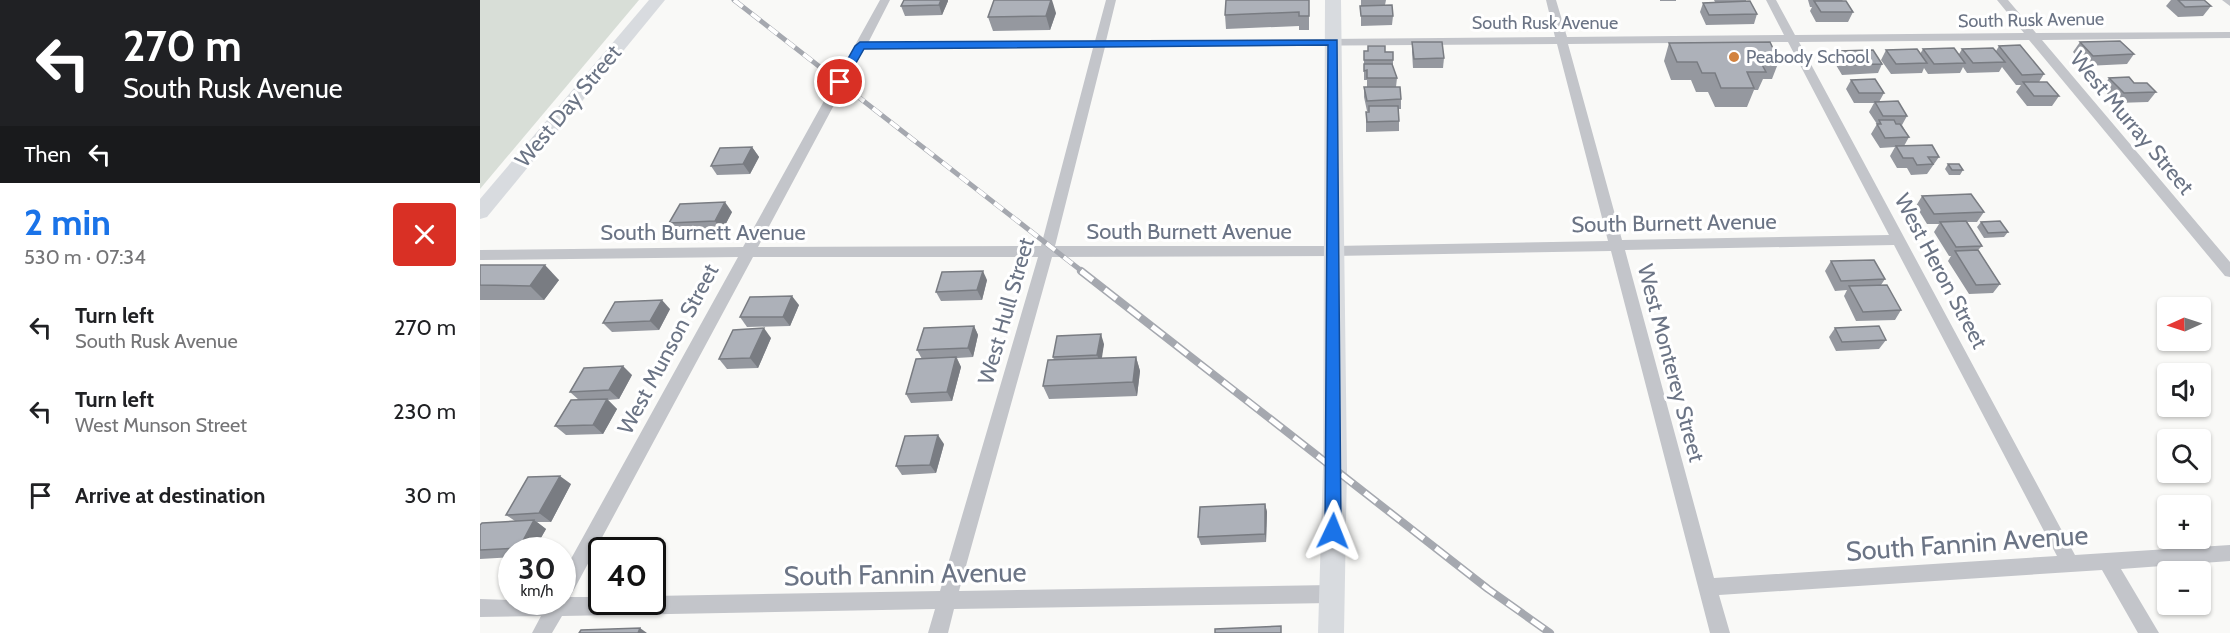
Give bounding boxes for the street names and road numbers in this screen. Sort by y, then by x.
street label: South Rusk Avenue [1958,8,2104,32]
street label: South Rusk Avenue [1472,12,1618,34]
street label: West Day Street [509,39,627,173]
street label: West Murray Street [2064,46,2200,200]
street label: West Heron Street [1889,189,1994,354]
street label: South Burnett Avenue [1571,208,1777,238]
street label: South Burnett Avenue [1086,218,1292,245]
street label: South Burnett Avenue [600,219,806,246]
street label: West Hull Street [972,234,1040,387]
street label: West Munson Street [612,259,725,439]
street label: West Monterey Street [1632,261,1711,465]
street label: South Fannin Avenue [1845,518,2089,568]
street label: South Fannin Avenue [783,555,1027,593]

